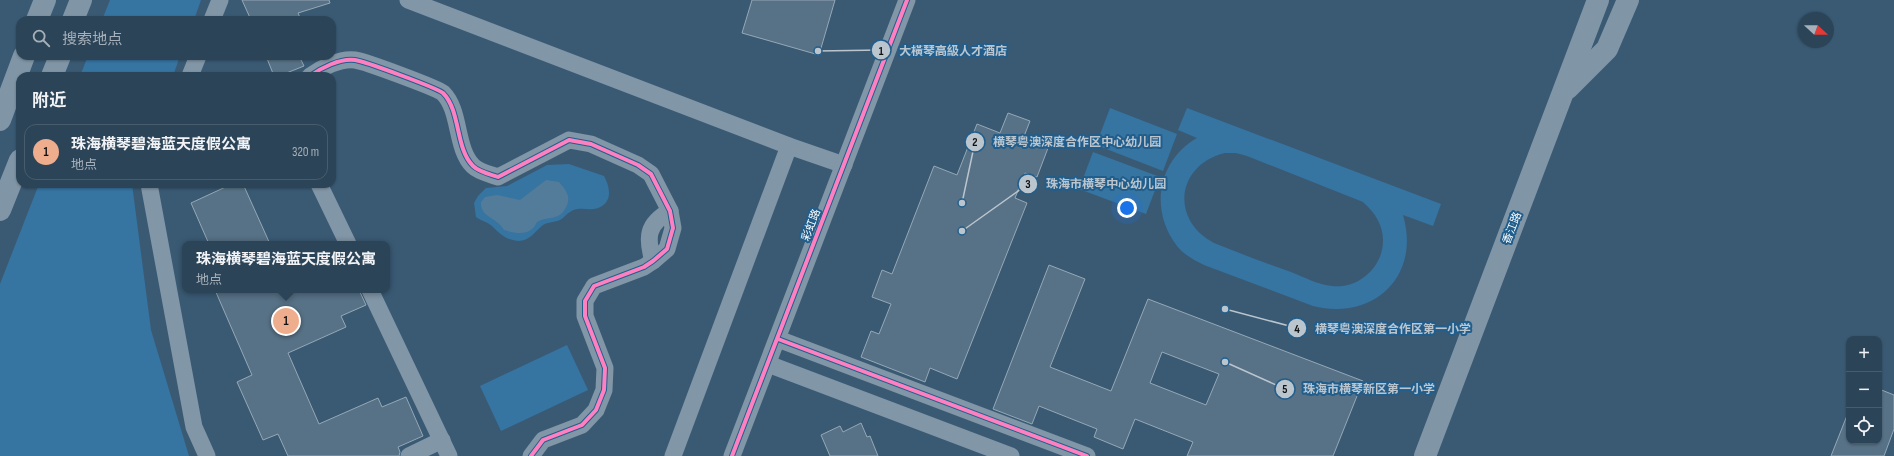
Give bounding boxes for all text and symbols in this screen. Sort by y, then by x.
north arrow [1798,12,1834,48]
search box [16,16,336,60]
icon: search [30,27,52,49]
text: 搜索地点 [62,30,122,49]
callout: 大橫琴高級人才酒店 [871,38,1015,62]
text: 1 [879,44,884,59]
text: 大橫琴高級人才酒店 [899,44,1007,59]
text: 附近 [32,91,66,111]
callout: 横琴粤澳深度合作区中心幼儿园 [965,130,1169,154]
text: 珠海横琴碧海蓝天度假公寓 [71,135,251,154]
text: 2 [972,135,978,150]
text: 横琴粤澳深度合作区中心幼儿园 [993,135,1161,150]
text: 1 [43,144,49,160]
text: 320 m [292,144,319,160]
text: 地点 [71,157,97,173]
callout: 珠海市横琴中心幼儿园 [1018,172,1174,196]
text: 3 [1025,177,1031,192]
text: 珠海市横琴中心幼儿园 [1046,177,1166,192]
your location [1117,198,1137,218]
street label: 彩虹路 [799,207,823,243]
street label: 香江路 [1500,210,1524,246]
popup [182,241,390,293]
text: 珠海横琴碧海蓝天度假公寓 [196,250,376,269]
text: 地点 [196,272,222,288]
pin: 1 [273,306,299,336]
callout: 横琴粤澳深度合作区第一小学 [1287,316,1479,340]
text: 4 [1294,322,1300,337]
text: 横琴粤澳深度合作区第一小学 [1315,322,1471,337]
map controls [1846,336,1882,444]
button: + [1846,336,1882,372]
button: − [1846,372,1882,408]
callout: 珠海市横琴新区第一小学 [1275,377,1443,401]
text: 5 [1282,382,1288,397]
text: 珠海市横琴新区第一小学 [1303,382,1435,397]
button: locate [1846,408,1882,444]

